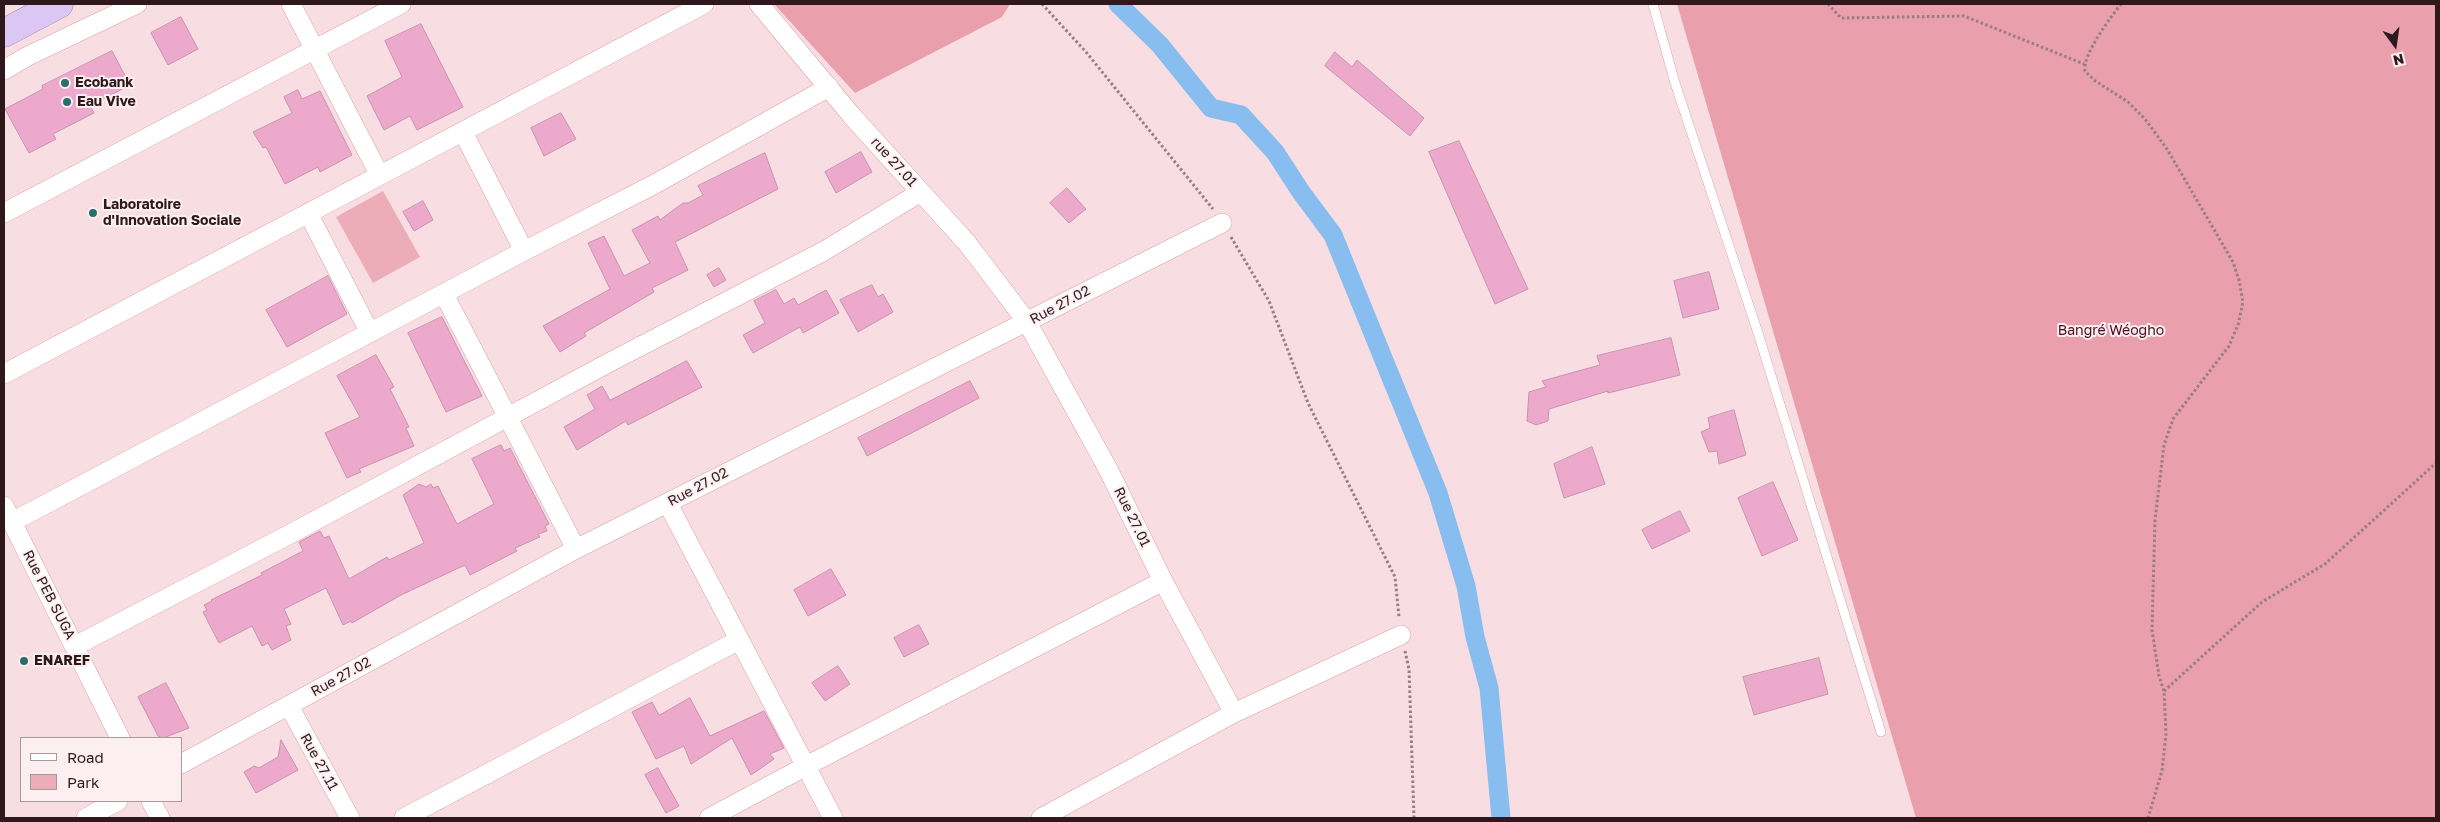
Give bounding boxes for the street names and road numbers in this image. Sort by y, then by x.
street label: rue 27.01 [867,134,921,190]
street label: Rue 27.02 [1027,282,1093,328]
street label: Rue 27.02 [665,464,731,510]
street label: Rue 27.01 [1110,484,1154,550]
street label: Rue PEB SUGA [19,547,79,643]
street label: Rue 27.02 [308,654,374,700]
street label: Rue 27.11 [296,731,342,793]

